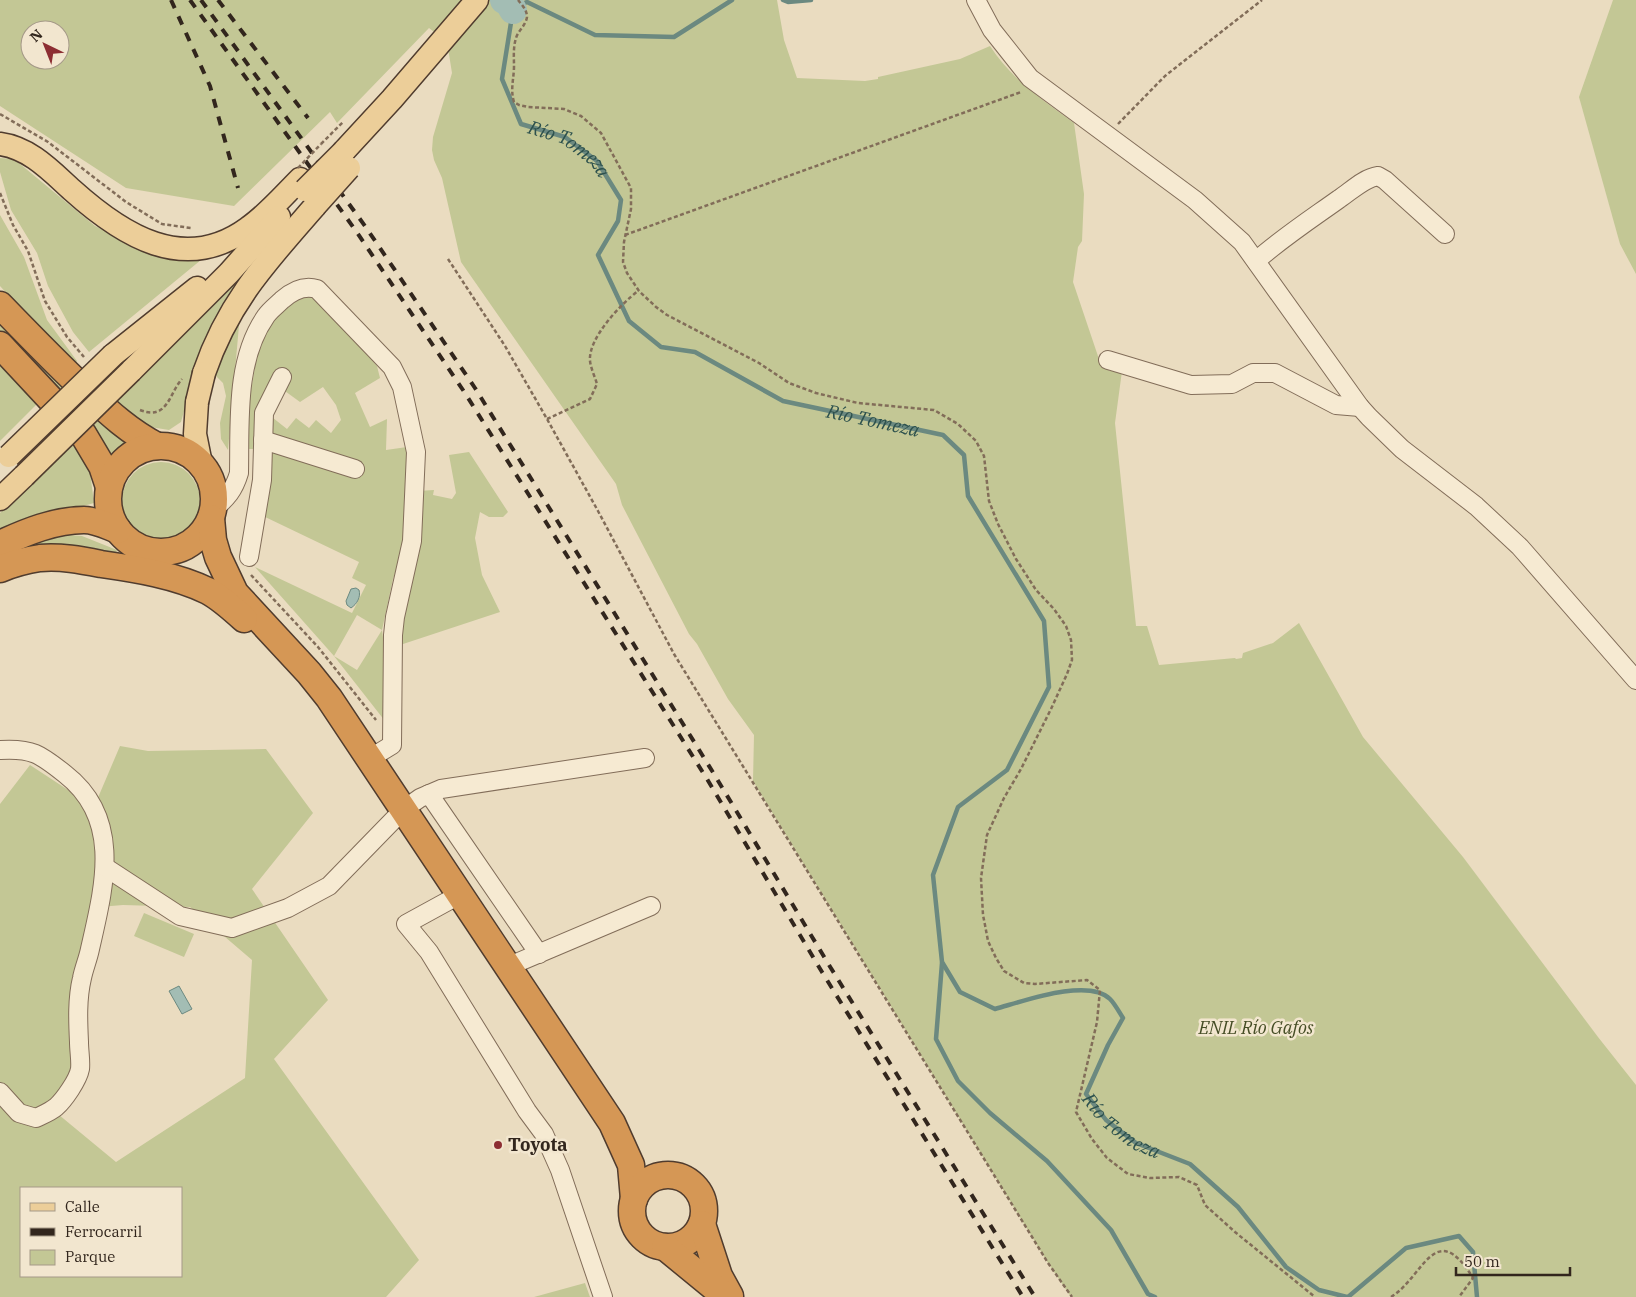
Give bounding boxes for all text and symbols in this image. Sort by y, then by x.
north arrow [20,20,70,70]
text: N [26,25,46,46]
water label: Río Tomeza [525,115,616,182]
water label: Río Tomeza [823,398,922,442]
park label: ENIL Río Gafos [1197,1016,1314,1039]
water label: Río Tomeza [1077,1087,1164,1164]
place label: Toyota [508,1133,567,1156]
marker: Toyota [492,1139,504,1151]
legend [20,1187,182,1277]
text: Calle [65,1197,100,1216]
text: Ferrocarril [65,1222,142,1241]
scale bar [1456,1244,1570,1276]
text: Parque [65,1247,115,1266]
text: 50 m [1464,1252,1500,1271]

